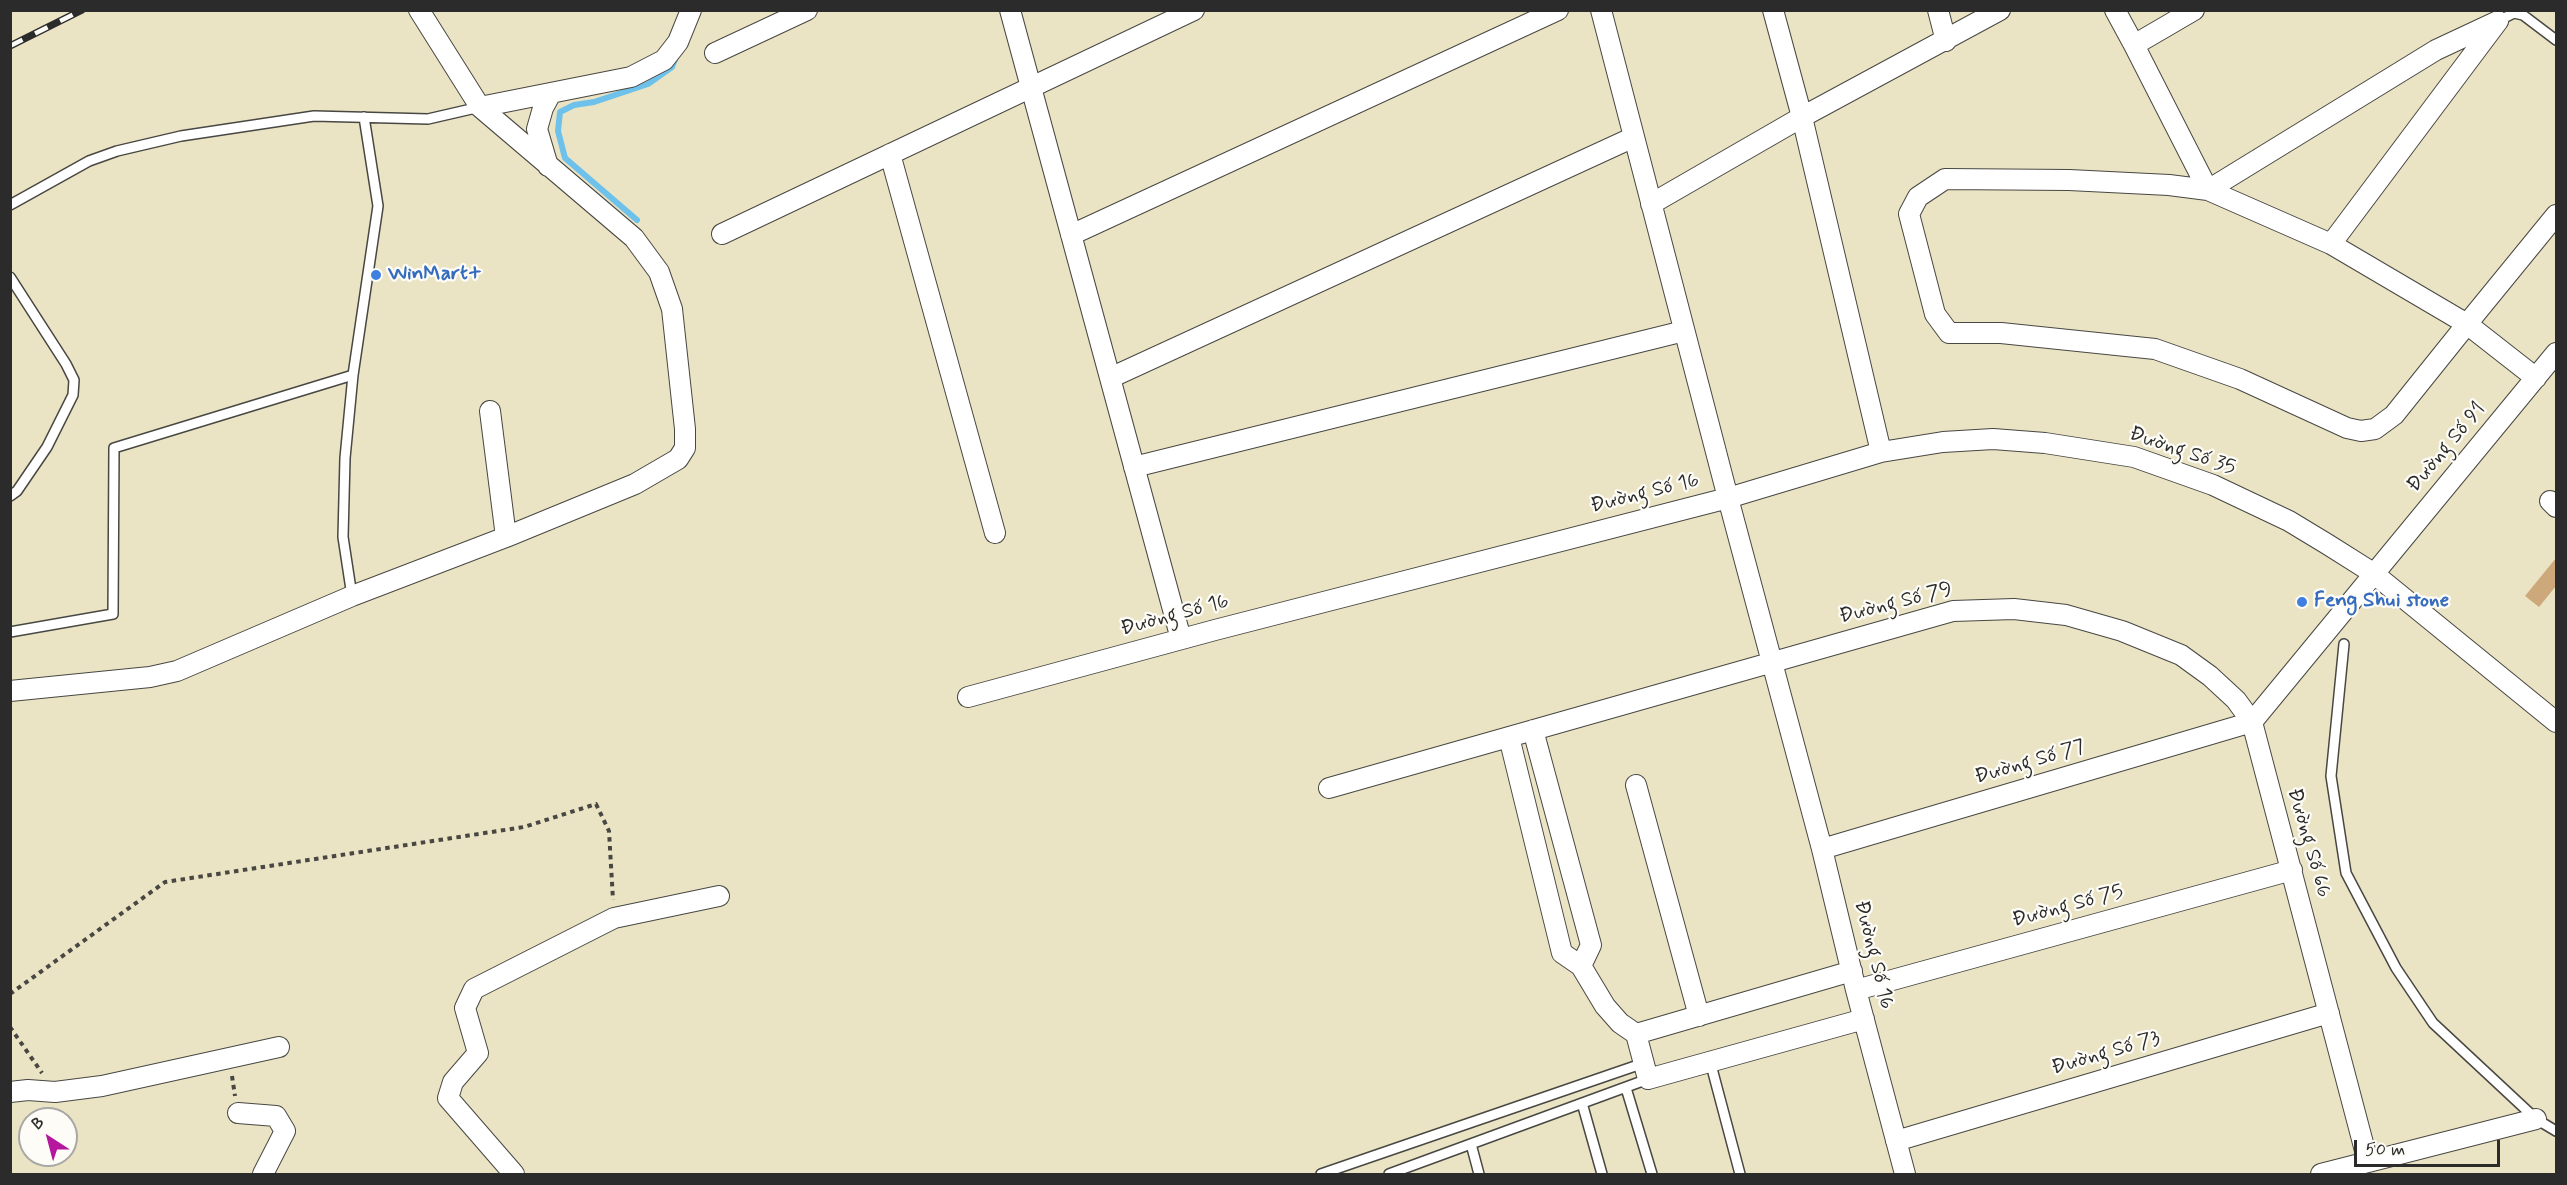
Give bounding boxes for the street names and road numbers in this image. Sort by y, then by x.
street label: Đường Số 91 [2402,398,2492,498]
street label: Đường Số 35 [2125,422,2239,482]
street label: Đường Số 16 [1588,468,1702,520]
street label: Đường Số 79 [1837,578,1955,630]
street label: Đường Số 16 [1118,589,1232,643]
street label: Đường Số 77 [1972,735,2088,791]
street label: Đường Số 66 [2280,785,2336,901]
street label: Đường Số 75 [2010,880,2126,934]
street label: Đường Số 16 [1847,898,1899,1012]
street label: Đường Số 73 [2049,1026,2163,1082]

